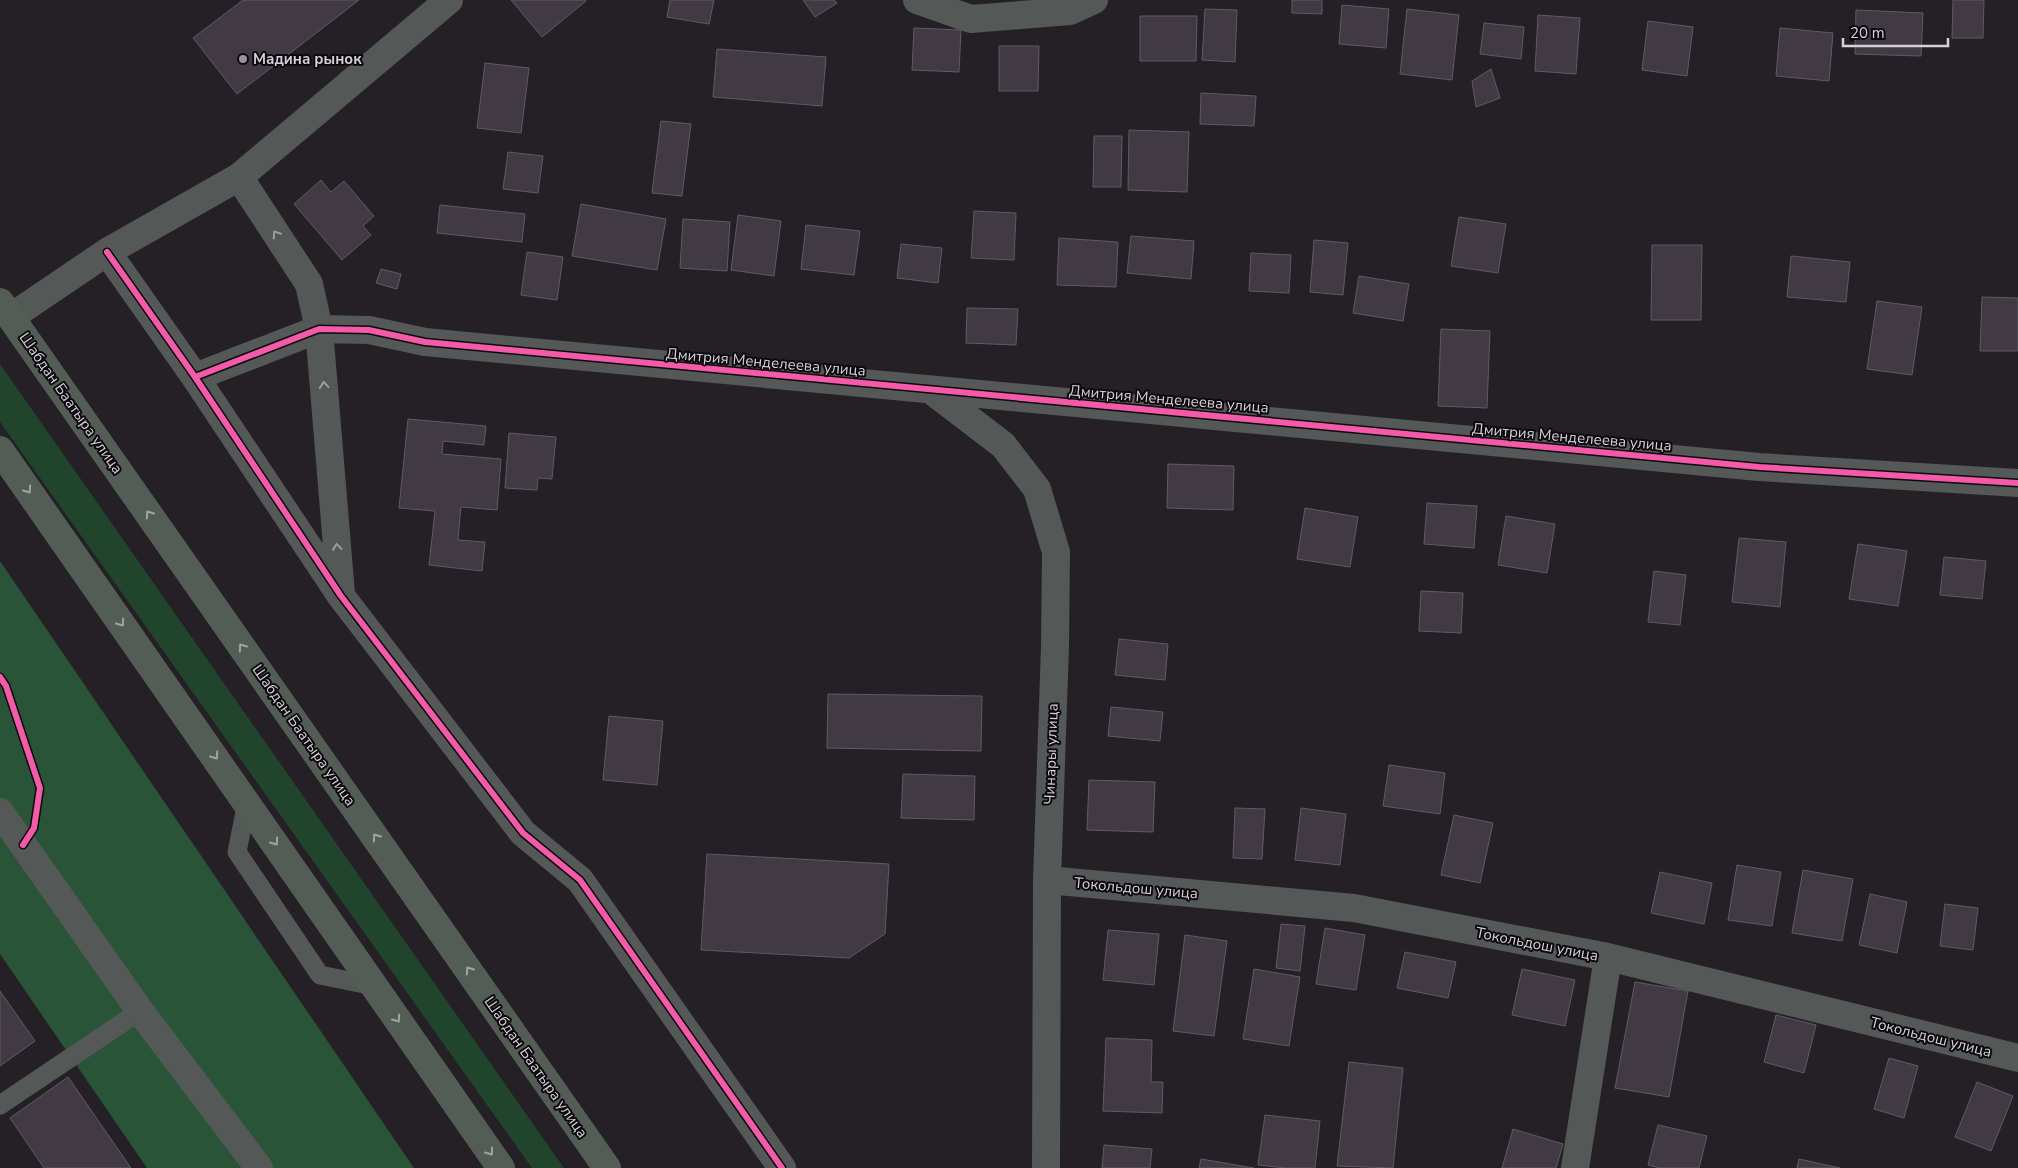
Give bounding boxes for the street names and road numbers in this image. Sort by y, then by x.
street label: Шабдан Баатыра улица [15,328,127,478]
street label: Дмитрия Менделеева улица [665,343,867,381]
street label: Дмитрия Менделеева улица [1068,380,1270,418]
street label: Дмитрия Менделеева улица [1471,418,1673,456]
street label: Шабдан Баатыра улица [248,660,360,810]
street label: Чинары улица [1039,703,1063,805]
street label: Токольдош улица [1073,873,1199,903]
street label: Токольдош улица [1474,922,1600,966]
street label: Шабдан Баатыра улица [480,992,592,1142]
street label: Токольдош улица [1868,1012,1994,1062]

